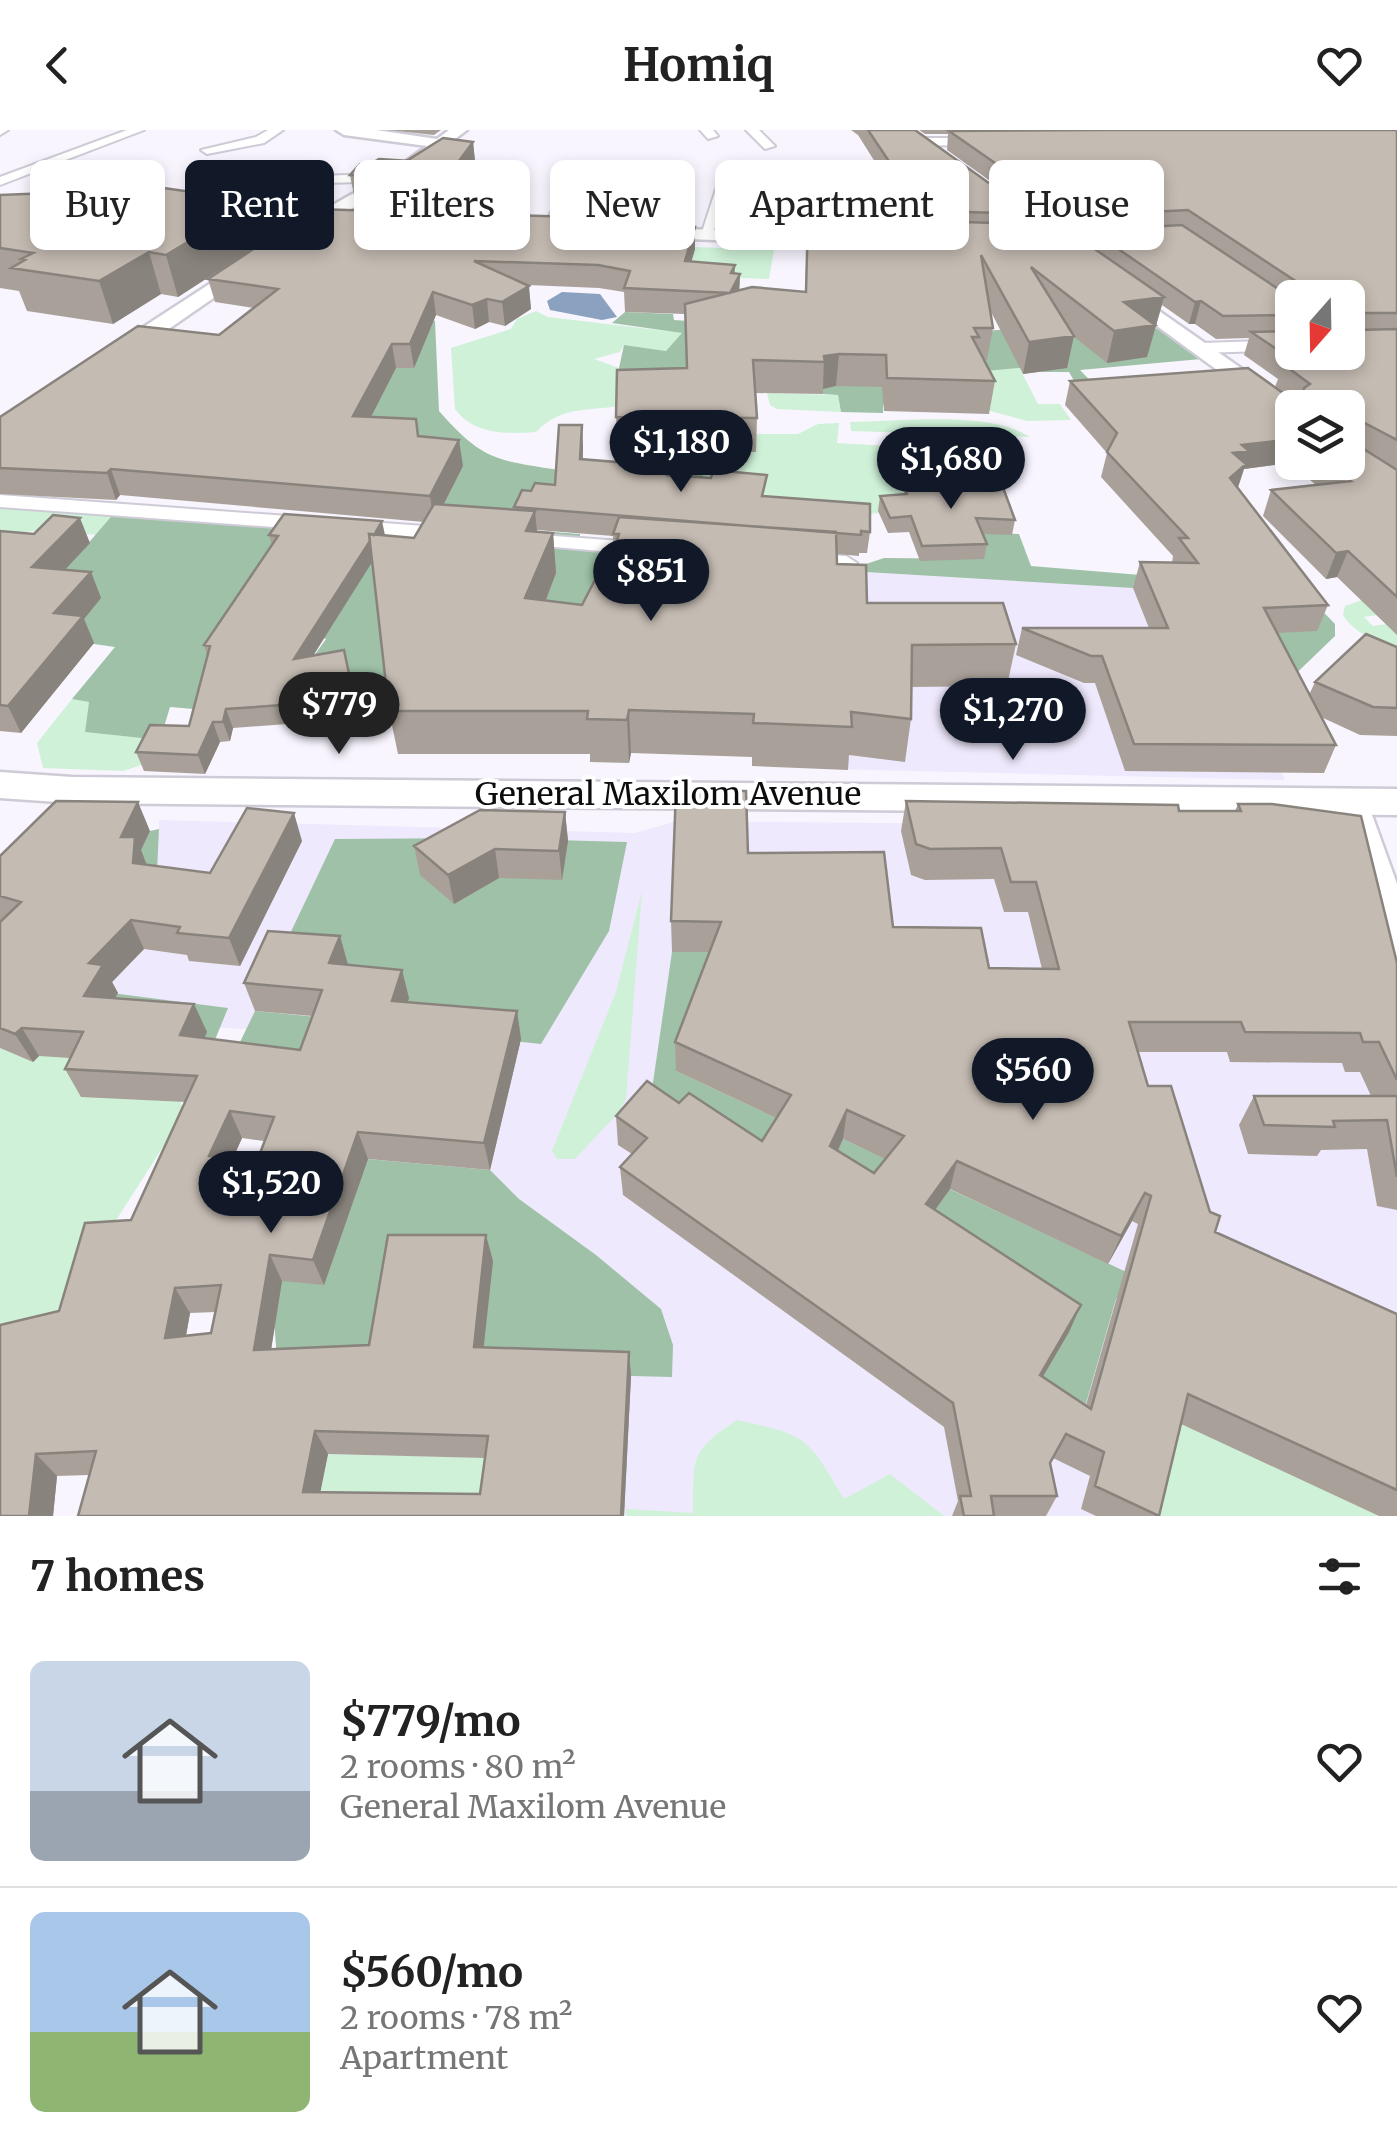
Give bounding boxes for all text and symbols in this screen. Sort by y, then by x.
text: Homiq [623,37,774,93]
icon: back [30,38,85,93]
icon: heart [1312,38,1367,93]
chip: Buy [30,160,165,250]
chip: Rent [185,160,334,250]
chip: Filters [354,160,530,250]
chip: New [550,160,695,250]
chip: Apartment [715,160,969,250]
chip: House [989,160,1164,250]
north arrow [1275,280,1365,370]
map controls [1275,280,1365,480]
button: layers [1275,390,1365,480]
pin: $1,180 [600,410,762,495]
text: $1,180 [632,422,730,462]
pin: $1,680 [870,427,1032,512]
text: $1,680 [899,439,1003,479]
pin: $851 [592,539,710,624]
text: $851 [615,551,687,591]
pin: $779 [280,672,398,757]
pin: $1,270 [932,678,1094,763]
text: $779 [300,684,378,724]
text: $1,270 [962,690,1064,730]
street label: General Maxilom Avenue [475,774,861,814]
pin: $560 [974,1038,1092,1123]
text: $560 [994,1050,1072,1090]
pin: $1,520 [190,1151,352,1236]
text: $1,520 [221,1163,321,1203]
icon: filters [1312,1549,1367,1604]
text: 7 homes [30,1550,205,1602]
text: $779/mo [340,1695,521,1747]
icon: home [110,1701,230,1821]
icon: heart [1312,1734,1367,1789]
text: 2 rooms · 80 m² [340,1747,576,1787]
text: General Maxilom Avenue [340,1787,726,1827]
text: $560/mo [340,1946,523,1998]
icon: home [110,1952,230,2072]
icon: heart [1312,1985,1367,2040]
text: 2 rooms · 78 m² [340,1998,572,2038]
text: Apartment [340,2038,508,2078]

